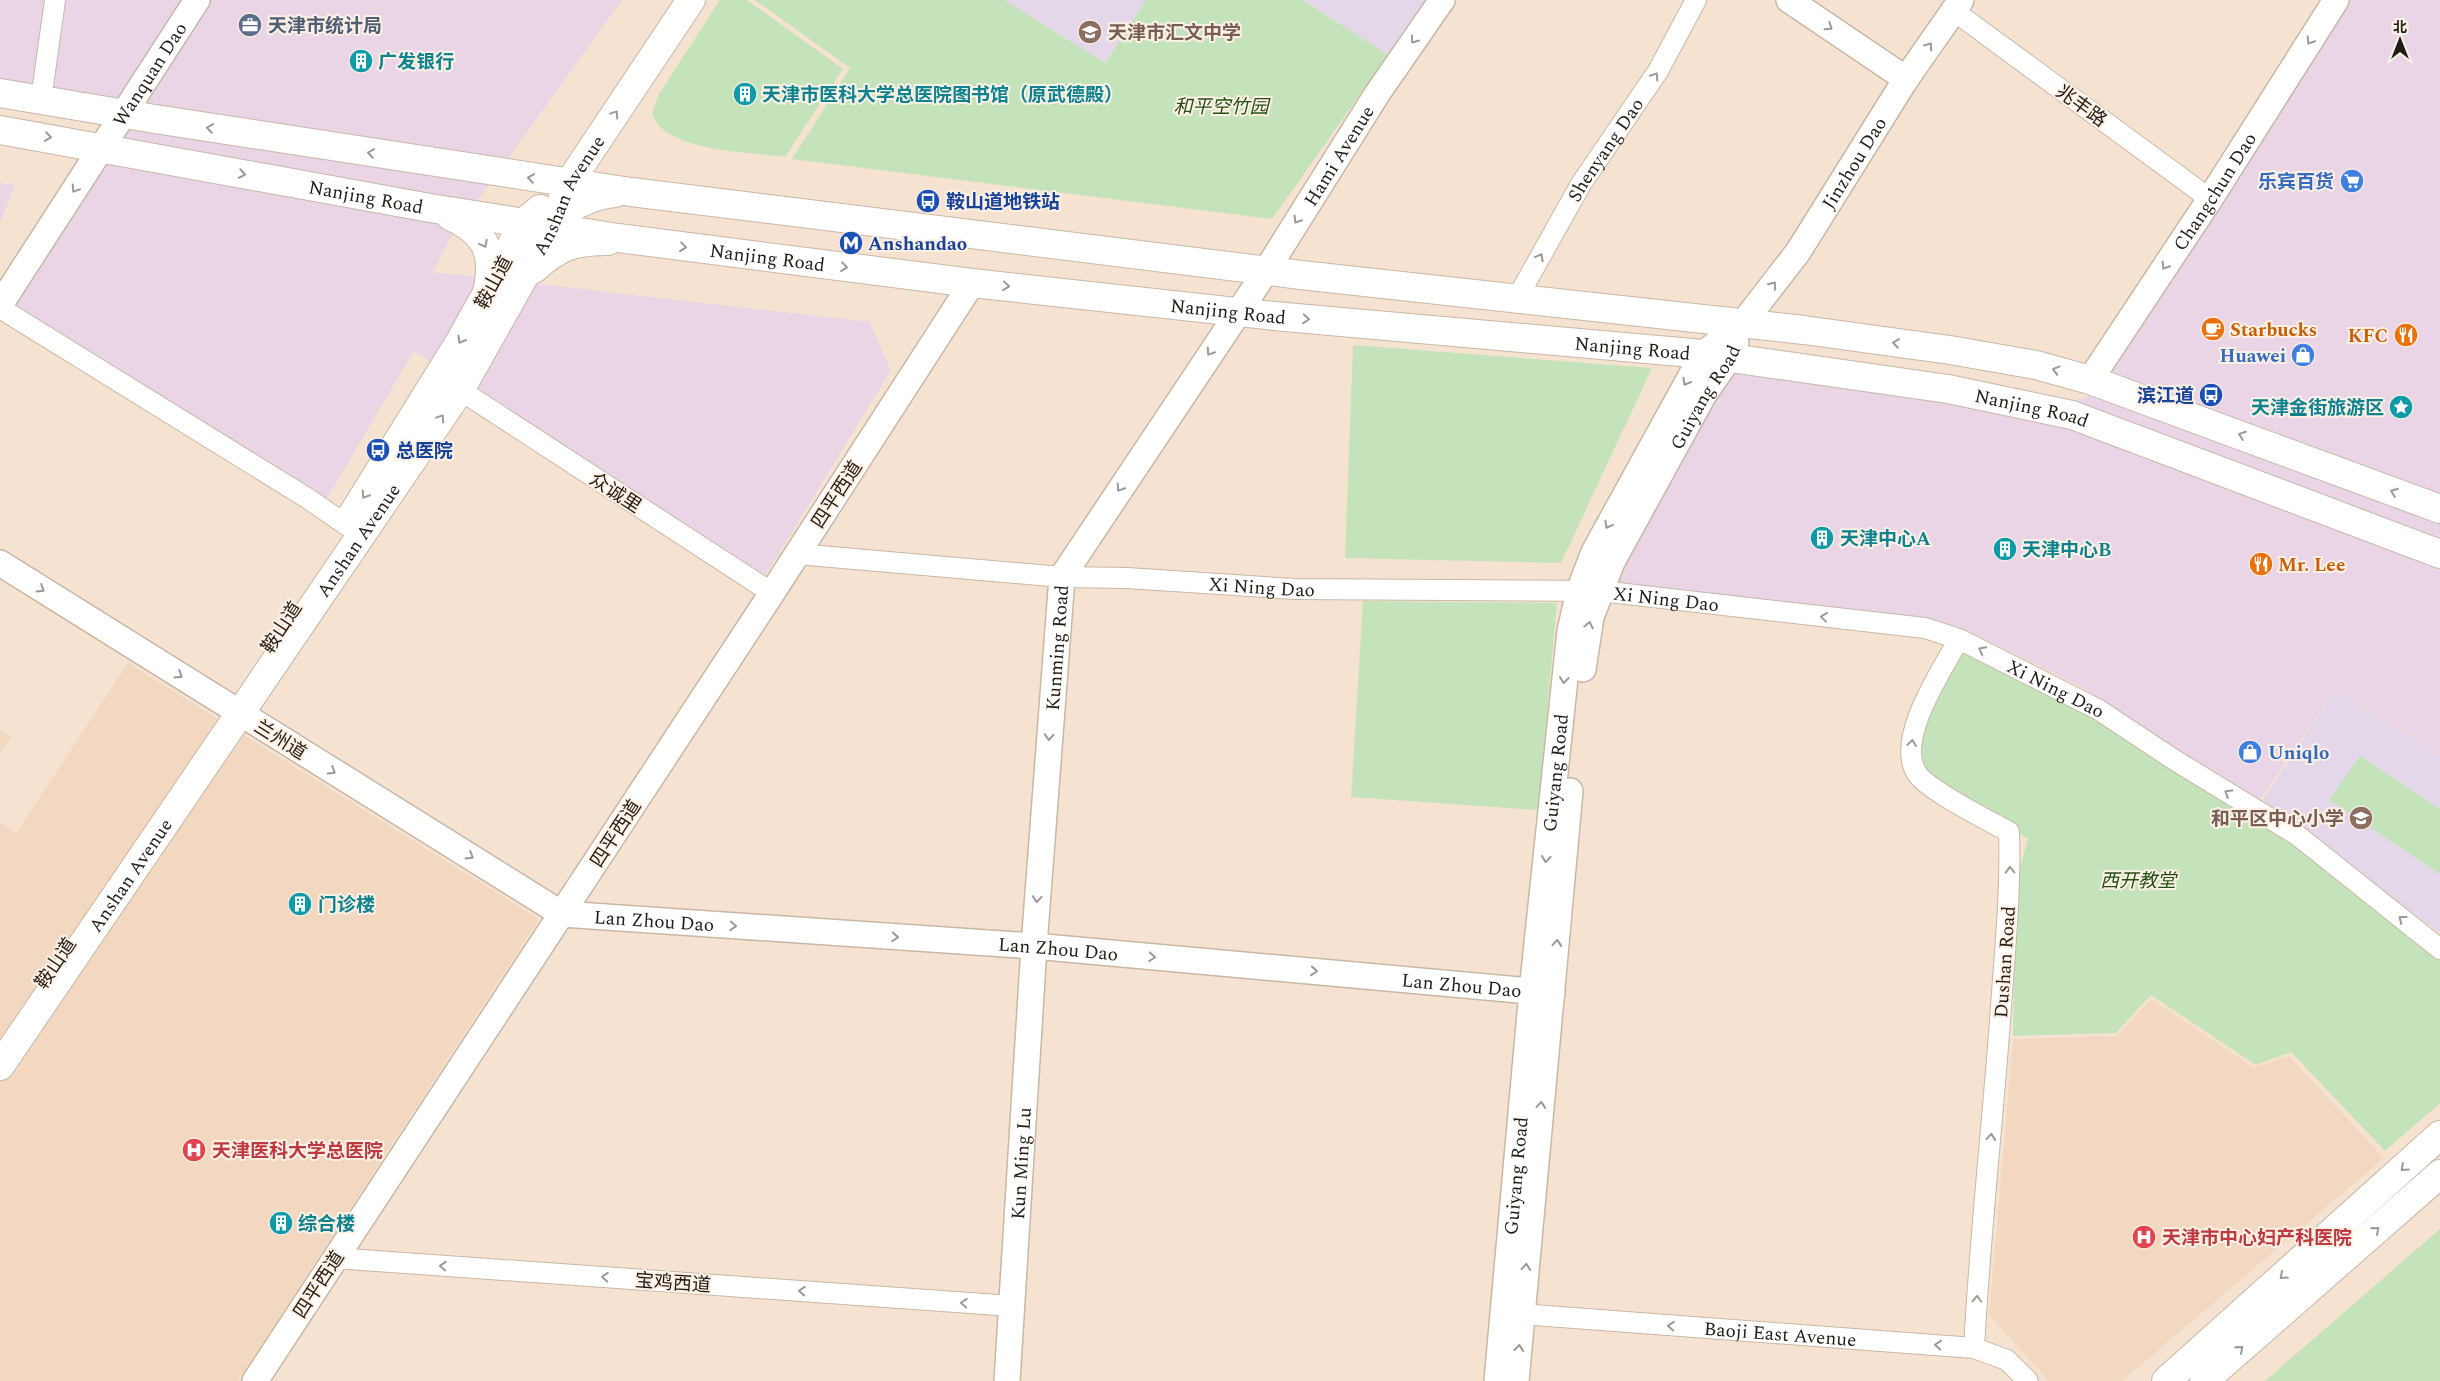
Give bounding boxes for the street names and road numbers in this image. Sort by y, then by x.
street label: Wanquan Dao [106,17,195,133]
street label: 兆丰路 [2050,78,2113,135]
street label: Shenyang Dao [1561,92,1652,208]
street label: Hami Avenue [1297,100,1382,212]
street label: Jinzhou Dao [1815,112,1895,215]
street label: Changchun Dao [2166,127,2265,257]
street label: Anshan Avenue [526,130,613,261]
street label: Nanjing Road [306,173,425,223]
street label: Nanjing Road [708,237,827,280]
street label: 鞍山道 [468,251,521,315]
street label: Nanjing Road [1169,292,1287,333]
street label: Nanjing Road [1573,330,1692,369]
street label: Guiyang Road [1663,340,1749,456]
street label: Nanjing Road [1972,382,2093,436]
street label: 四平西道 [804,455,870,535]
street label: 众诚里 [583,466,647,521]
street label: Anshan Avenue [310,478,408,604]
street label: Xi Ning Dao [1208,570,1315,605]
street label: Xi Ning Dao [1612,580,1720,620]
street label: Kunming Road [1039,584,1077,712]
street label: 鞍山道 [255,596,310,660]
street label: Xi Ning Dao [2001,653,2109,727]
street label: Guiyang Road [1536,712,1577,833]
street label: 兰州道 [248,713,312,768]
street label: 四平西道 [583,794,649,874]
street label: Anshan Avenue [82,813,180,939]
street label: Lan Zhou Dao [593,903,715,940]
street label: Dushan Road [1987,905,2024,1019]
street label: Lan Zhou Dao [997,931,1119,970]
street label: 鞍山道 [28,932,84,996]
street label: Lan Zhou Dao [1400,966,1523,1006]
street label: Kun Ming Lu [1004,1106,1040,1221]
street label: Guiyang Road [1497,1116,1537,1236]
street label: 四平西道 [286,1245,352,1325]
street label: 宝鸡西道 [634,1266,712,1301]
street label: Baoji East Avenue [1703,1315,1857,1355]

